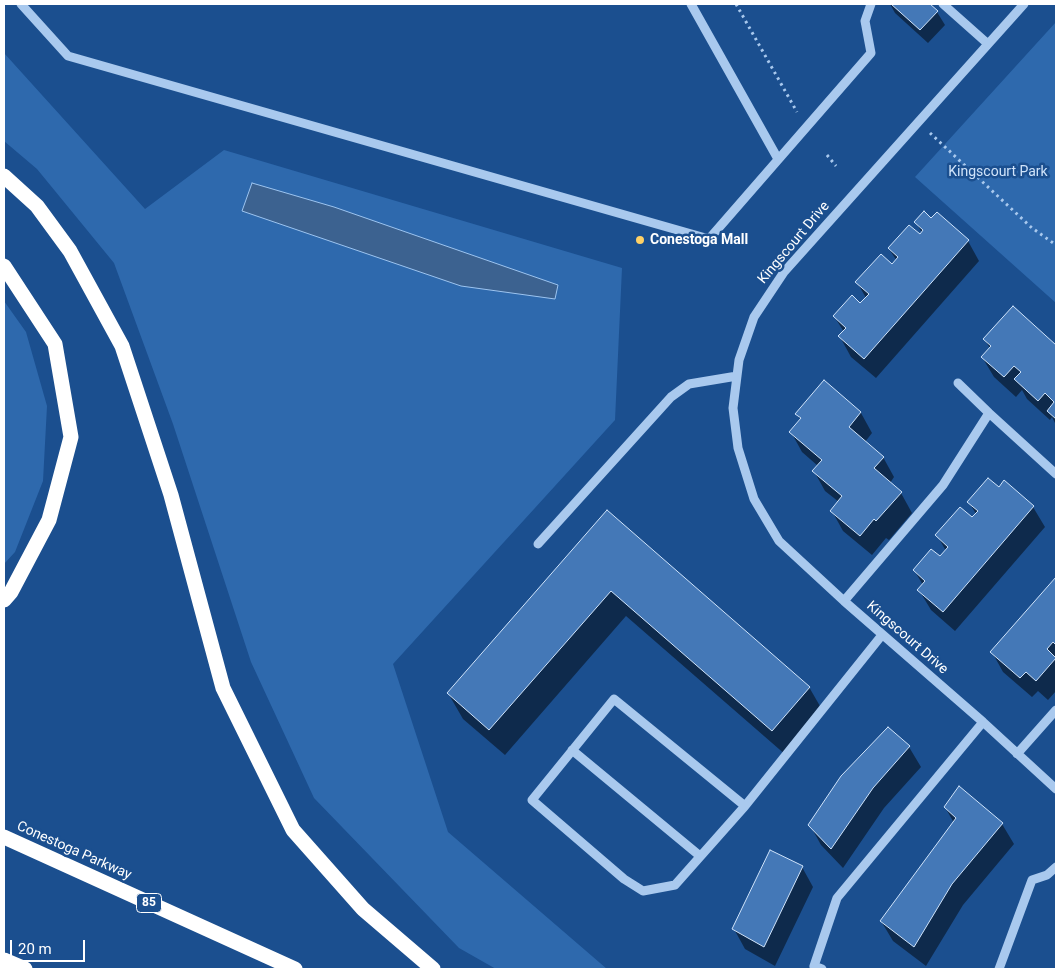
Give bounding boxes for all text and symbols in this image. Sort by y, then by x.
park label: Kingscourt Park [948,164,1048,180]
street label: Kingscourt Drive [755,198,833,288]
place label: Conestoga Mall [650,232,748,248]
marker: Conestoga Mall [634,234,646,246]
street label: Kingscourt Drive [863,598,951,678]
street label: Conestoga Parkway [14,818,134,884]
road number: 85 [136,894,162,912]
scale bar [12,930,88,962]
text: 20 m [18,940,52,958]

